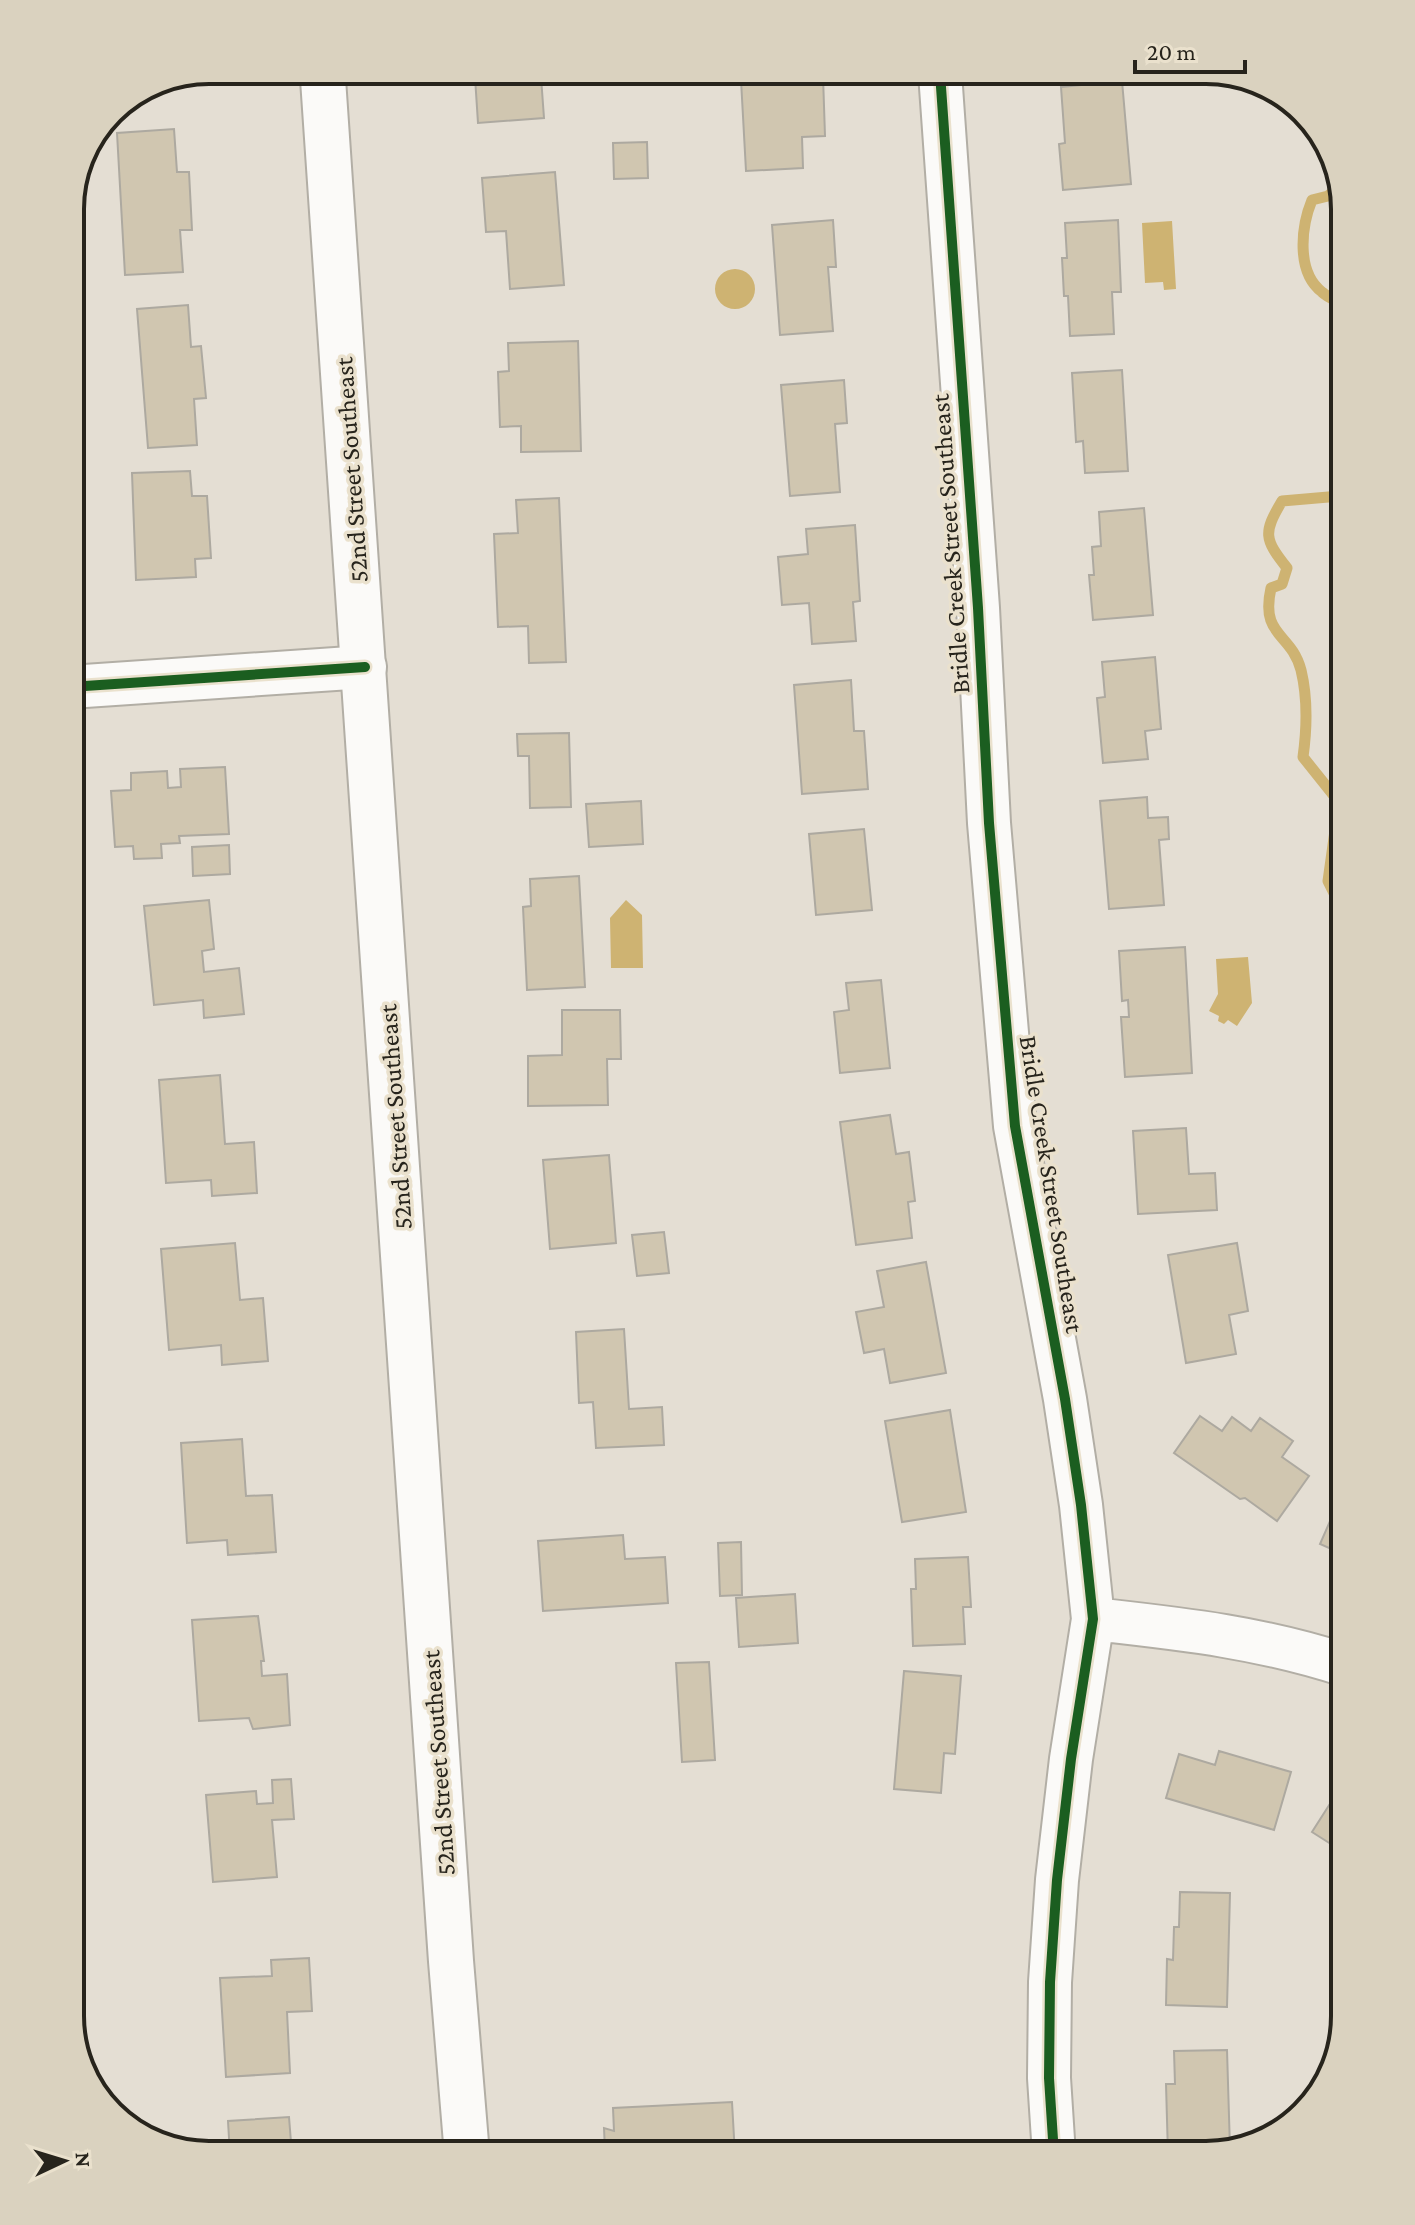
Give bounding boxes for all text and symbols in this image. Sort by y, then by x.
scale bar [1135,24,1245,74]
text: 20 m [1147,38,1196,65]
street label: 52nd Street Southeast [329,356,374,584]
street label: Bridle Creek Street Southeast [926,393,975,695]
street label: 52nd Street Southeast [373,1003,418,1231]
street label: Bridle Creek Street Southeast [1014,1033,1089,1335]
street label: 52nd Street Southeast [416,1649,461,1877]
north arrow [24,2121,104,2201]
text: N [70,2151,96,2168]

